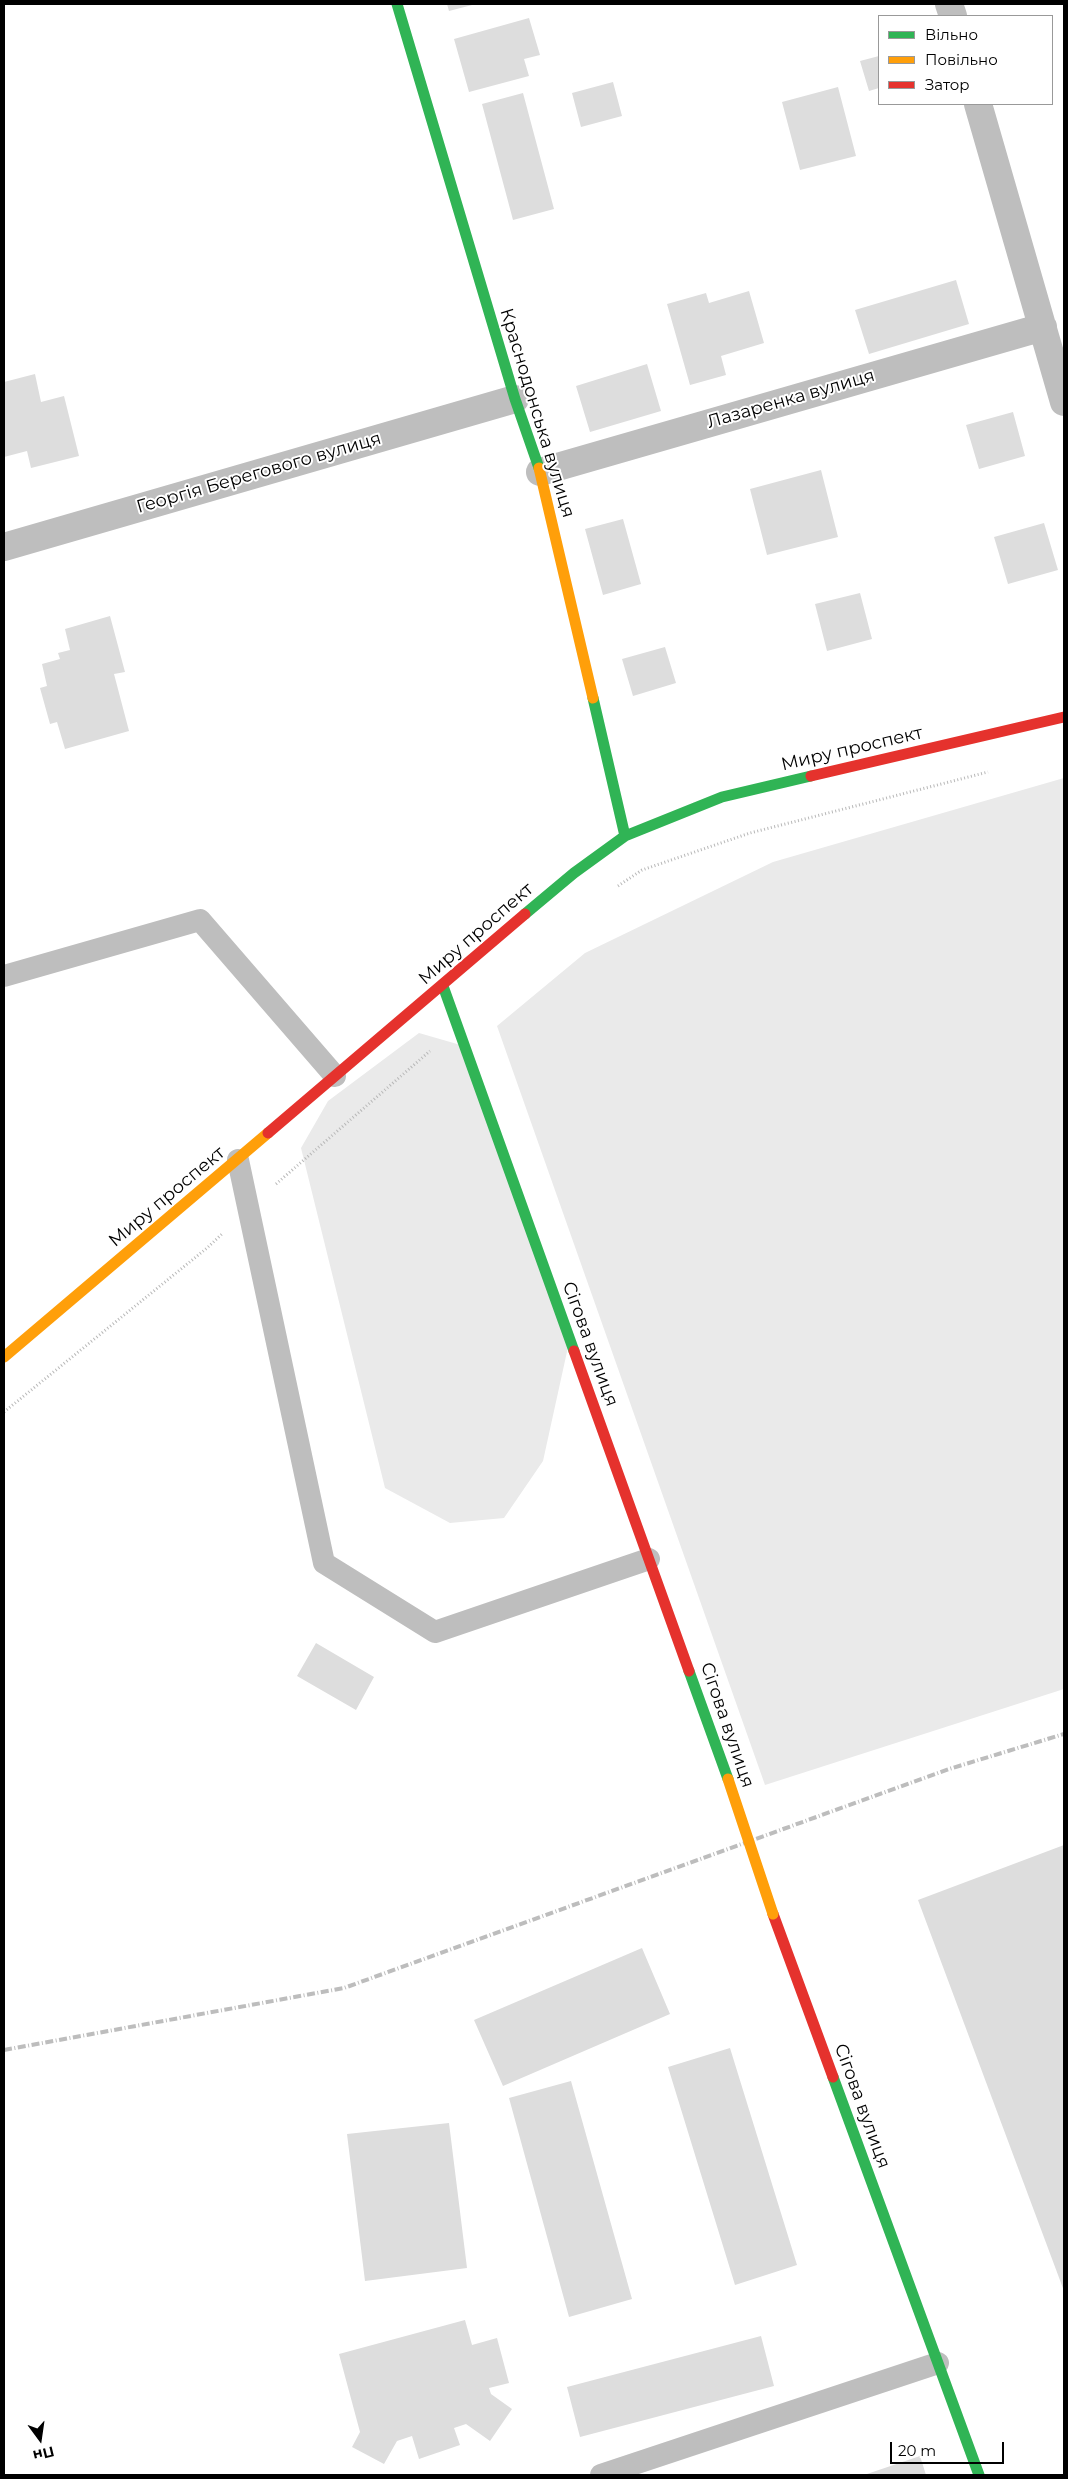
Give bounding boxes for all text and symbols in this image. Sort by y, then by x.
legend [878,15,1053,105]
text: Вільно [925,25,978,44]
text: Повільно [925,50,998,69]
text: Затор [925,75,970,94]
street label: Краснодонська вулиця [495,306,579,520]
street label: Лазаренка вулиця [705,365,877,433]
street label: Георгія Берегового вулиця [134,428,384,518]
street label: Миру проспект [779,722,925,776]
street label: Миру проспект [414,878,538,990]
street label: Миру проспект [105,1142,229,1252]
street label: Сігова вулиця [557,1279,623,1409]
street label: Сігова вулиця [695,1660,759,1790]
street label: Сігова вулиця [829,2041,895,2171]
north arrow [15,2414,65,2464]
scale bar [893,2432,1007,2464]
text: 20 m [898,2441,936,2460]
text: Пн [31,2442,56,2465]

